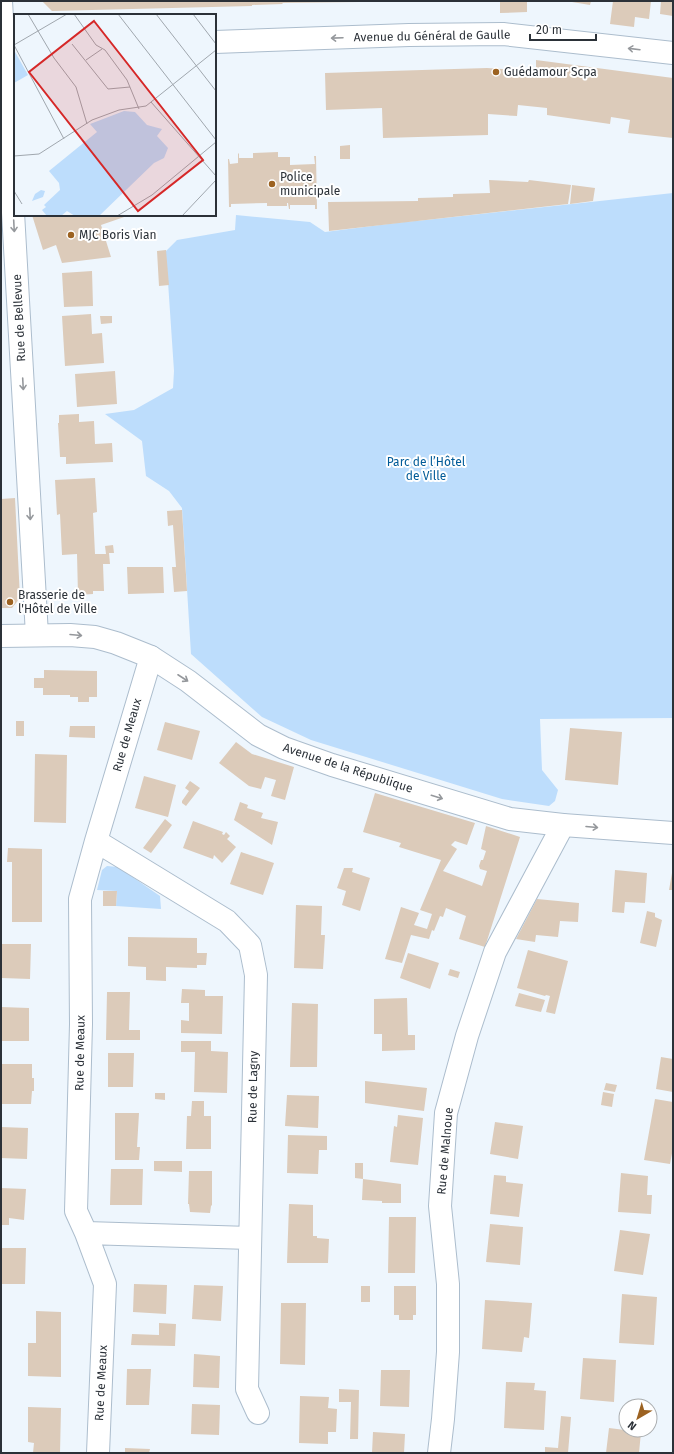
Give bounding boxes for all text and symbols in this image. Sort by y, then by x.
inset map [14,14,216,216]
scale bar [530,16,596,42]
text: 20 m [536,23,562,37]
street label: Avenue du Général de Gaulle [353,28,511,44]
one-way arrow [331,34,344,42]
one-way arrow [628,45,641,53]
place label: Guédamour Scpa [504,65,597,79]
marker: Guédamour Scpa [491,67,501,77]
place label: Police municipale [280,170,340,198]
marker: Police municipale [267,179,277,189]
one-way arrow [10,219,17,232]
place label: MJC Boris Vian [79,228,157,242]
marker: MJC Boris Vian [66,230,76,240]
street label: Rue de Bellevue [10,274,28,362]
one-way arrow [19,377,26,390]
park label: Parc de l’Hôtel de Ville [387,455,466,483]
one-way arrow [26,507,34,520]
place label: Brasserie de l'Hôtel de Ville [18,588,97,616]
marker: Brasserie de l'Hôtel de Ville [5,597,15,607]
one-way arrow [69,632,82,639]
one-way arrow [177,674,188,682]
street label: Rue de Meaux [110,696,144,773]
street label: Avenue de la République [281,740,415,796]
one-way arrow [430,794,443,801]
one-way arrow [585,824,598,831]
street label: Rue de Meaux [72,1015,88,1091]
street label: Rue de Lagny [245,1051,261,1123]
street label: Rue de Malnoue [434,1107,456,1195]
street label: Rue de Meaux [92,1345,110,1421]
north arrow [618,1398,658,1438]
text: N [625,1418,639,1433]

